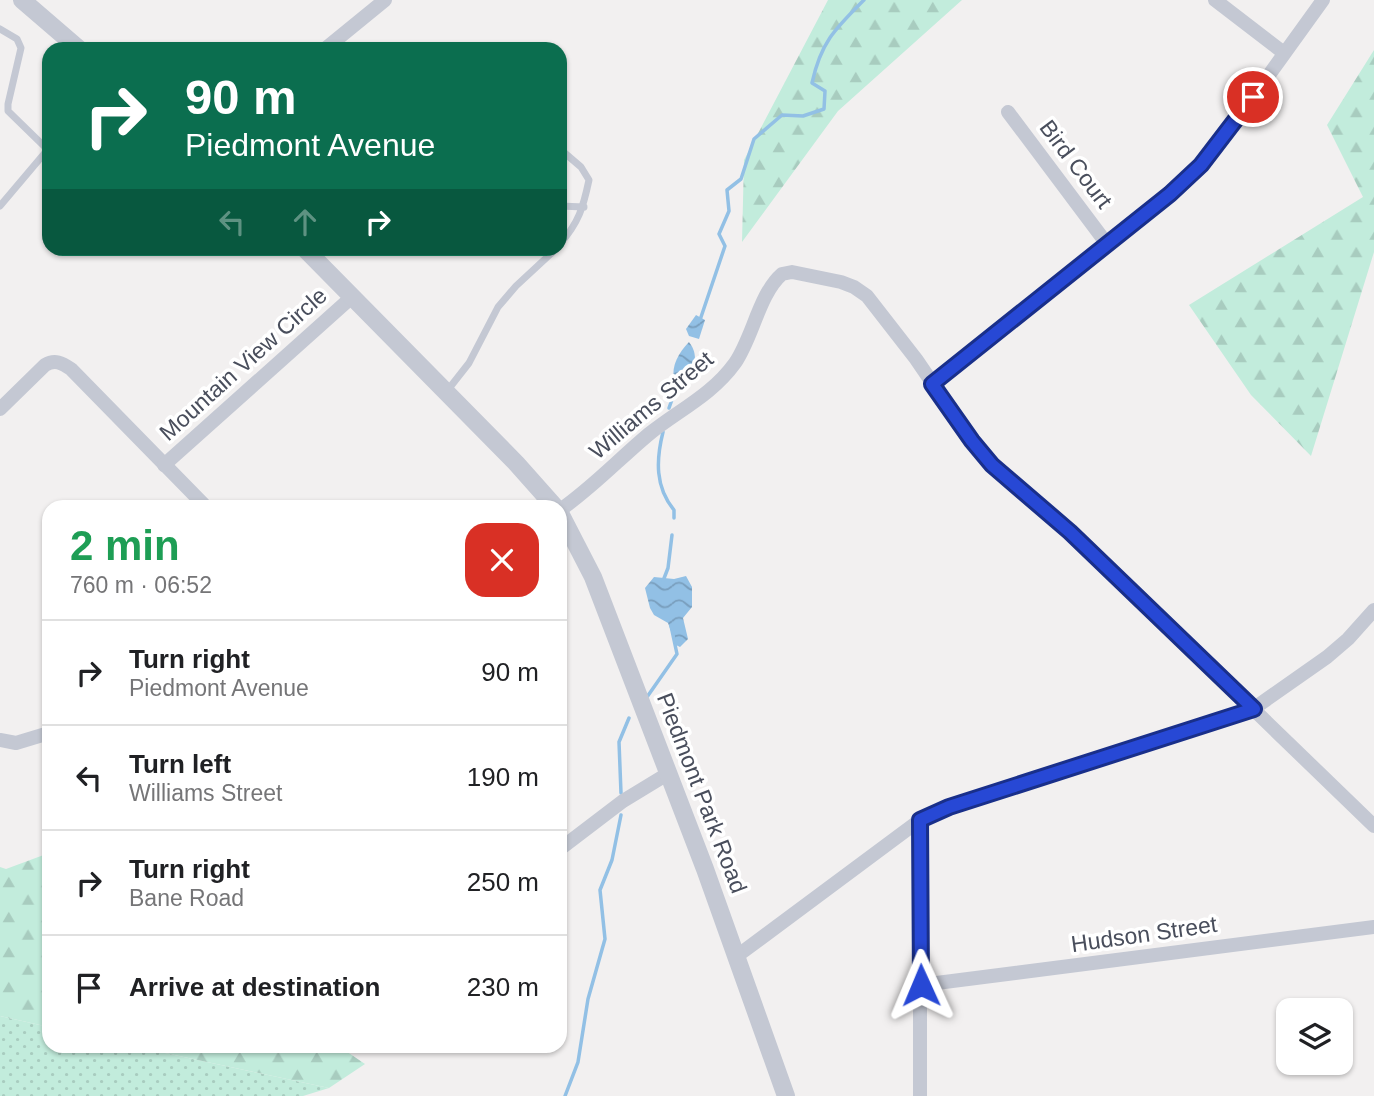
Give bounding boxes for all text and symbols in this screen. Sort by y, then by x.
pin [1223,67,1283,127]
icon: right [70,70,161,161]
text: 90 m [185,70,297,124]
icon: arrive [1234,78,1272,116]
street label: Bird Court [1034,115,1118,214]
text: Piedmont Avenue [185,127,435,163]
icon: left [213,203,251,241]
icon: ahead [286,203,324,241]
icon: right [359,203,397,241]
street label: Mountain View Circle [154,282,332,446]
street label: Williams Street [584,345,719,464]
text: 2 min [70,522,180,569]
button: close [465,523,539,597]
text: 760 m · 06:52 [70,572,212,598]
text: Turn right [129,644,250,674]
icon: right [70,654,108,692]
text: 90 m [481,657,539,687]
text: Piedmont Avenue [129,675,309,701]
street label: Piedmont Park Road [652,689,752,897]
text: Turn left [129,749,231,779]
icon: left [70,759,108,797]
text: 190 m [467,762,539,792]
text: Williams Street [129,780,282,806]
text: Turn right [129,854,250,884]
icon: right [70,864,108,902]
text: 250 m [467,867,539,897]
text: Bane Road [129,885,244,911]
street label: Hudson Street [1069,911,1219,957]
position arrow [884,948,958,1022]
icon: arrive [70,969,108,1007]
text: Arrive at destination [129,972,380,1002]
text: 230 m [467,972,539,1002]
map controls [1276,998,1353,1075]
button: layers [1276,998,1353,1075]

